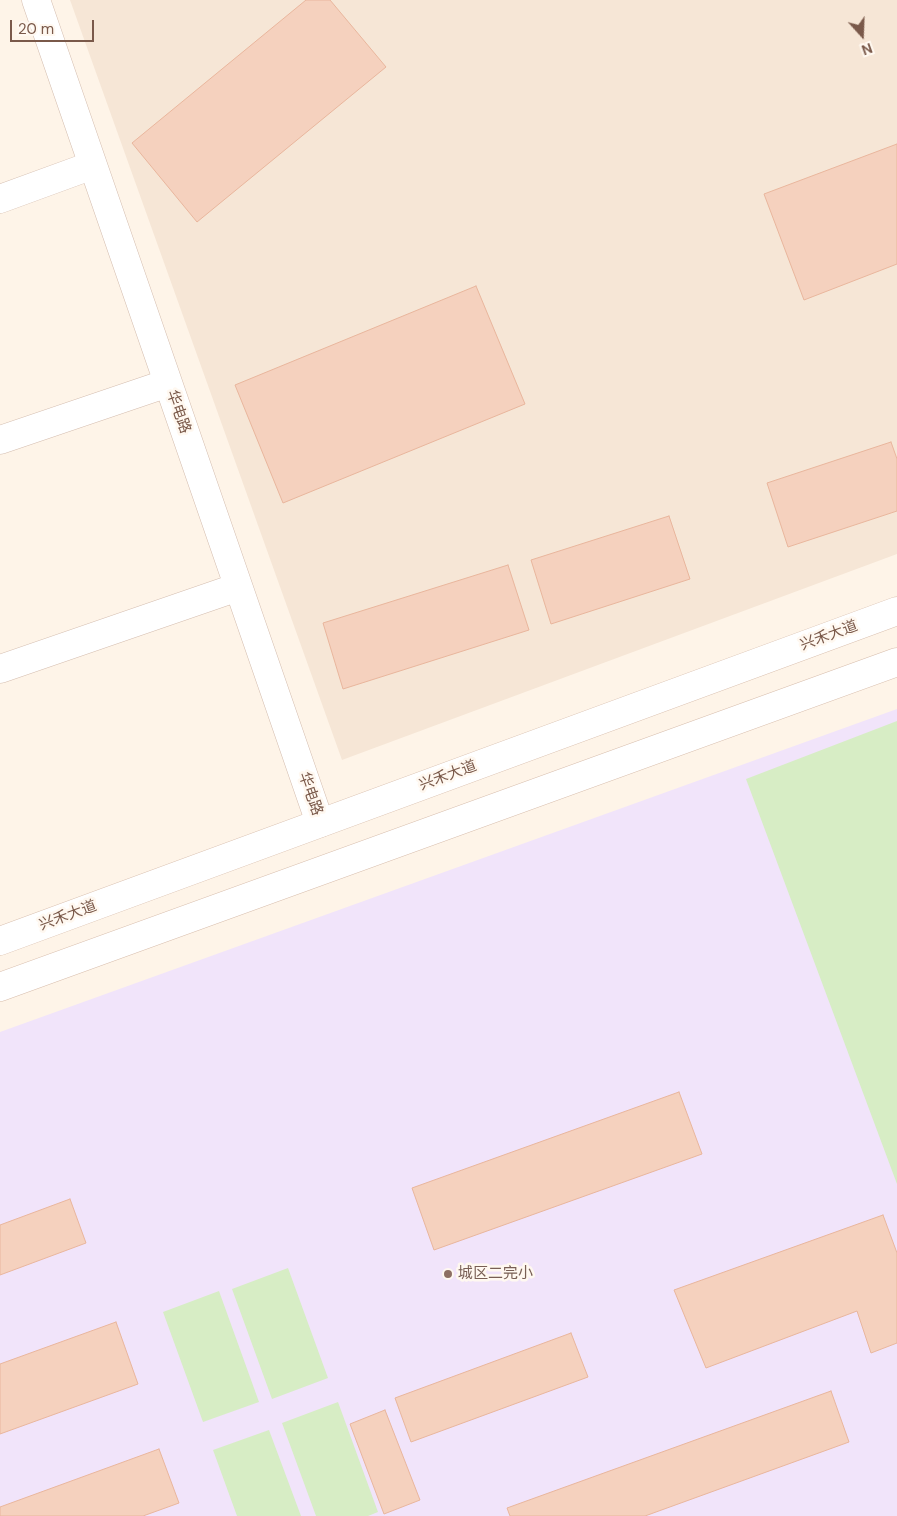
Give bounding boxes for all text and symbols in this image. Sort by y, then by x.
scale bar [12,10,96,42]
north arrow [837,10,887,60]
text: 20 m [18,19,54,39]
text: N [859,39,875,59]
street label: 华电路 [162,388,194,436]
street label: 兴禾大道 [798,617,860,655]
street label: 兴禾大道 [417,757,479,795]
street label: 华电路 [294,770,326,818]
street label: 兴禾大道 [37,897,99,935]
place label: 城区二完小 [458,1265,533,1283]
marker: 城区二完小 [442,1268,454,1280]

